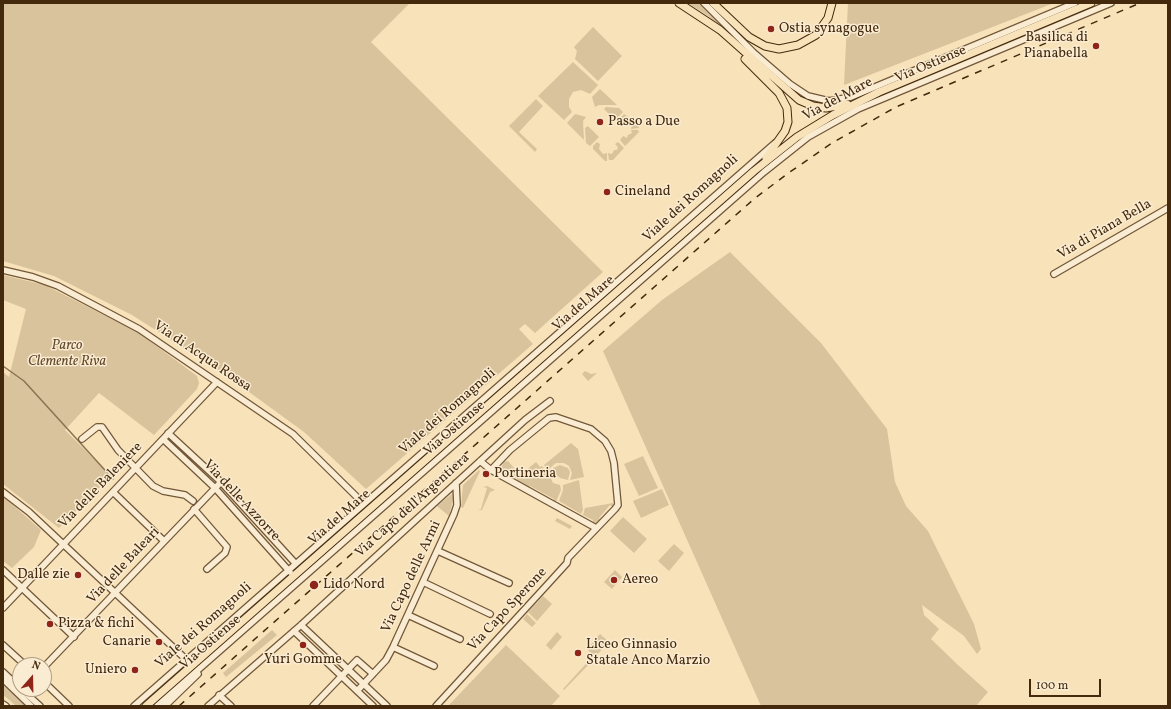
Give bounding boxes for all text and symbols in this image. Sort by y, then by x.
place label: Ostia synagogue [779,21,879,37]
marker: Ostia synagogue [766,24,776,34]
place label: Basilica di Pianabella [1024,30,1088,62]
marker: Basilica di Pianabella [1091,41,1101,51]
street label: Via Ostiense [893,42,969,88]
street label: Via del Mare [800,75,876,125]
place label: Passo a Due [608,114,680,130]
marker: Passo a Due [595,117,605,127]
street label: Viale dei Romagnoli [640,152,742,246]
place label: Cineland [615,184,671,200]
marker: Cineland [602,187,612,197]
street label: Via di Piana Bella [1055,196,1155,264]
street label: Via del Mare [549,272,619,336]
street label: Via di Acqua Rossa [150,318,254,396]
park label: Parco Clemente Riva [28,338,106,370]
street label: Viale dei Romagnoli [396,365,500,459]
street label: Via Ostiense [421,398,489,460]
street label: Via delle Baleniere [56,439,146,533]
street label: Via Capo dell'Argentiera [352,450,474,562]
street label: Via delle Azzorre [199,457,283,545]
place label: Portineria [494,466,556,482]
marker: Portineria [481,469,491,479]
street label: Via del Mare [305,486,375,550]
street label: Via Capo delle Armi [379,518,445,636]
street label: Via delle Baleari [84,524,164,608]
street label: Via Capo Sperone [465,565,551,655]
place label: Dalle zie [17,567,70,583]
marker: Dalle zie [73,570,83,580]
place label: Aereo [622,572,658,588]
marker: Aereo [609,575,619,585]
place label: Lido Nord [323,577,385,593]
street label: Viale dei Romagnoli [152,579,256,673]
marker: Lido Nord [308,579,320,591]
street label: Via Ostiense [177,612,245,674]
place label: Pizza & fichi [58,616,135,632]
marker: Pizza & fichi [45,619,55,629]
place label: Canarie [103,634,151,650]
marker: Canarie [154,637,164,647]
place label: Liceo Ginnasio Statale Anco Marzio [586,637,710,670]
marker: Yuri Gomme [298,640,308,650]
marker: Liceo Ginnasio Statale Anco Marzio [573,648,583,658]
place label: Yuri Gomme [264,652,342,668]
north arrow [12,657,52,697]
text: N [30,658,42,675]
place label: Uniero [85,662,127,678]
marker: Uniero [130,665,140,675]
scale bar [1031,671,1103,697]
text: 100 m [1036,678,1068,694]

